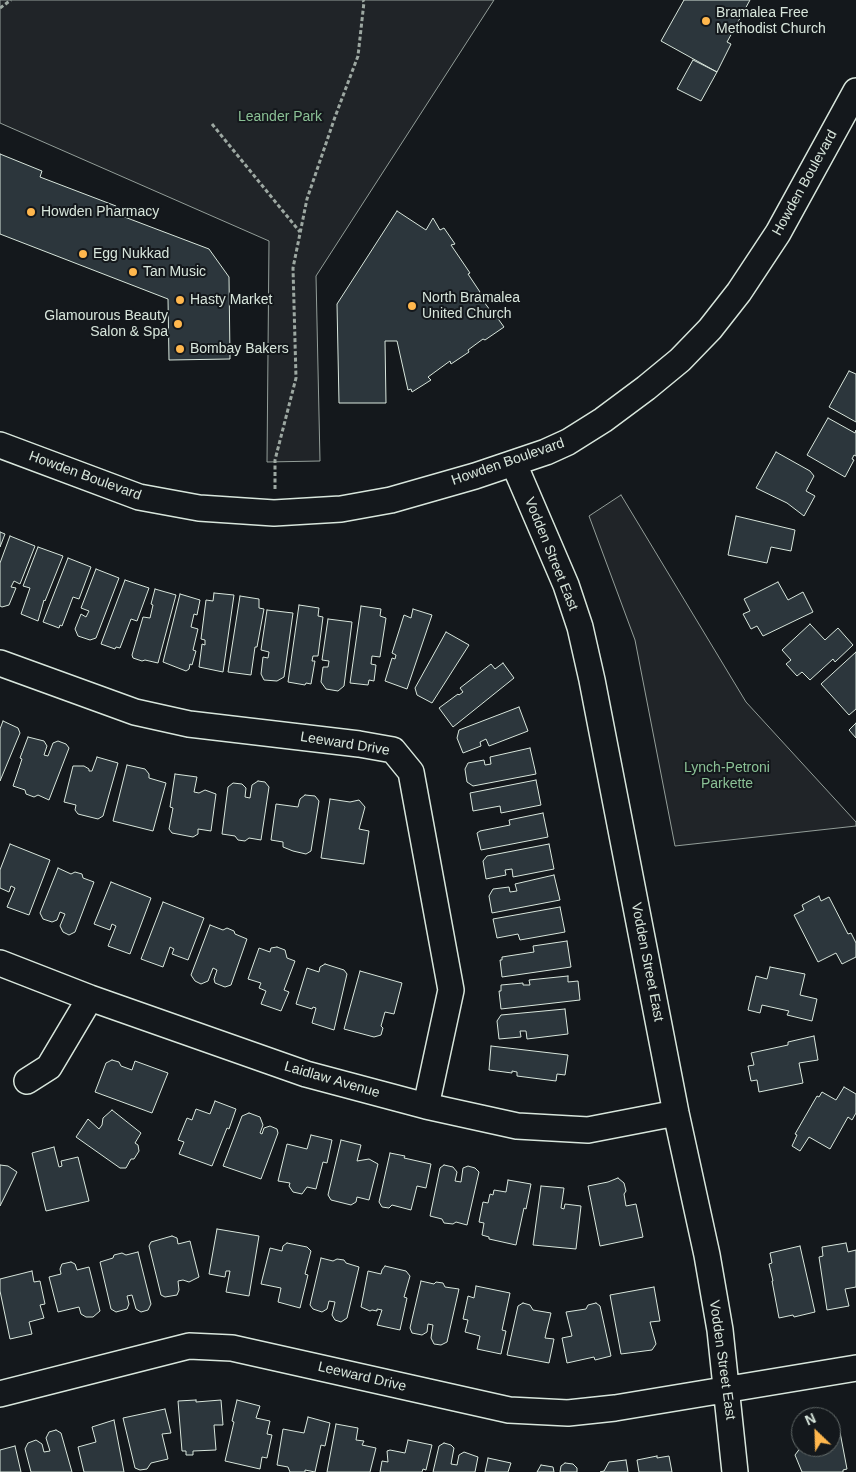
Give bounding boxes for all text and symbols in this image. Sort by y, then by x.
place label: Bramalea Free Methodist Church [716,5,826,38]
marker: Bramalea Free Methodist Church [700,15,712,27]
park label: Leander Park [238,109,322,125]
street label: Howden Boulevard [769,127,841,239]
place label: Howden Pharmacy [41,204,159,220]
marker: Howden Pharmacy [25,206,37,218]
place label: Egg Nukkad [93,246,169,262]
marker: Egg Nukkad [77,248,89,260]
place label: Tan Music [143,264,206,280]
marker: Tan Music [127,266,139,278]
place label: North Bramalea United Church [422,290,520,322]
place label: Hasty Market [190,292,272,308]
marker: Hasty Market [174,294,186,306]
marker: North Bramalea United Church [406,300,418,312]
place label: Glamourous Beauty Salon & Spa [44,308,168,341]
marker: Glamourous Beauty Salon & Spa [172,318,184,330]
place label: Bombay Bakers [190,341,289,357]
marker: Bombay Bakers [174,343,186,355]
street label: Howden Boulevard [449,435,567,489]
street label: Howden Boulevard [27,448,143,504]
street label: Vodden Street East [521,495,581,613]
street label: Leeward Drive [299,729,391,759]
park label: Lynch-Petroni Parkette [684,760,770,792]
street label: Vodden Street East [627,901,667,1023]
street label: Laidlaw Avenue [282,1058,382,1102]
street label: Vodden Street East [705,1299,739,1421]
street label: Leeward Drive [316,1359,408,1395]
north arrow [791,1407,841,1457]
text: N [802,1410,818,1429]

